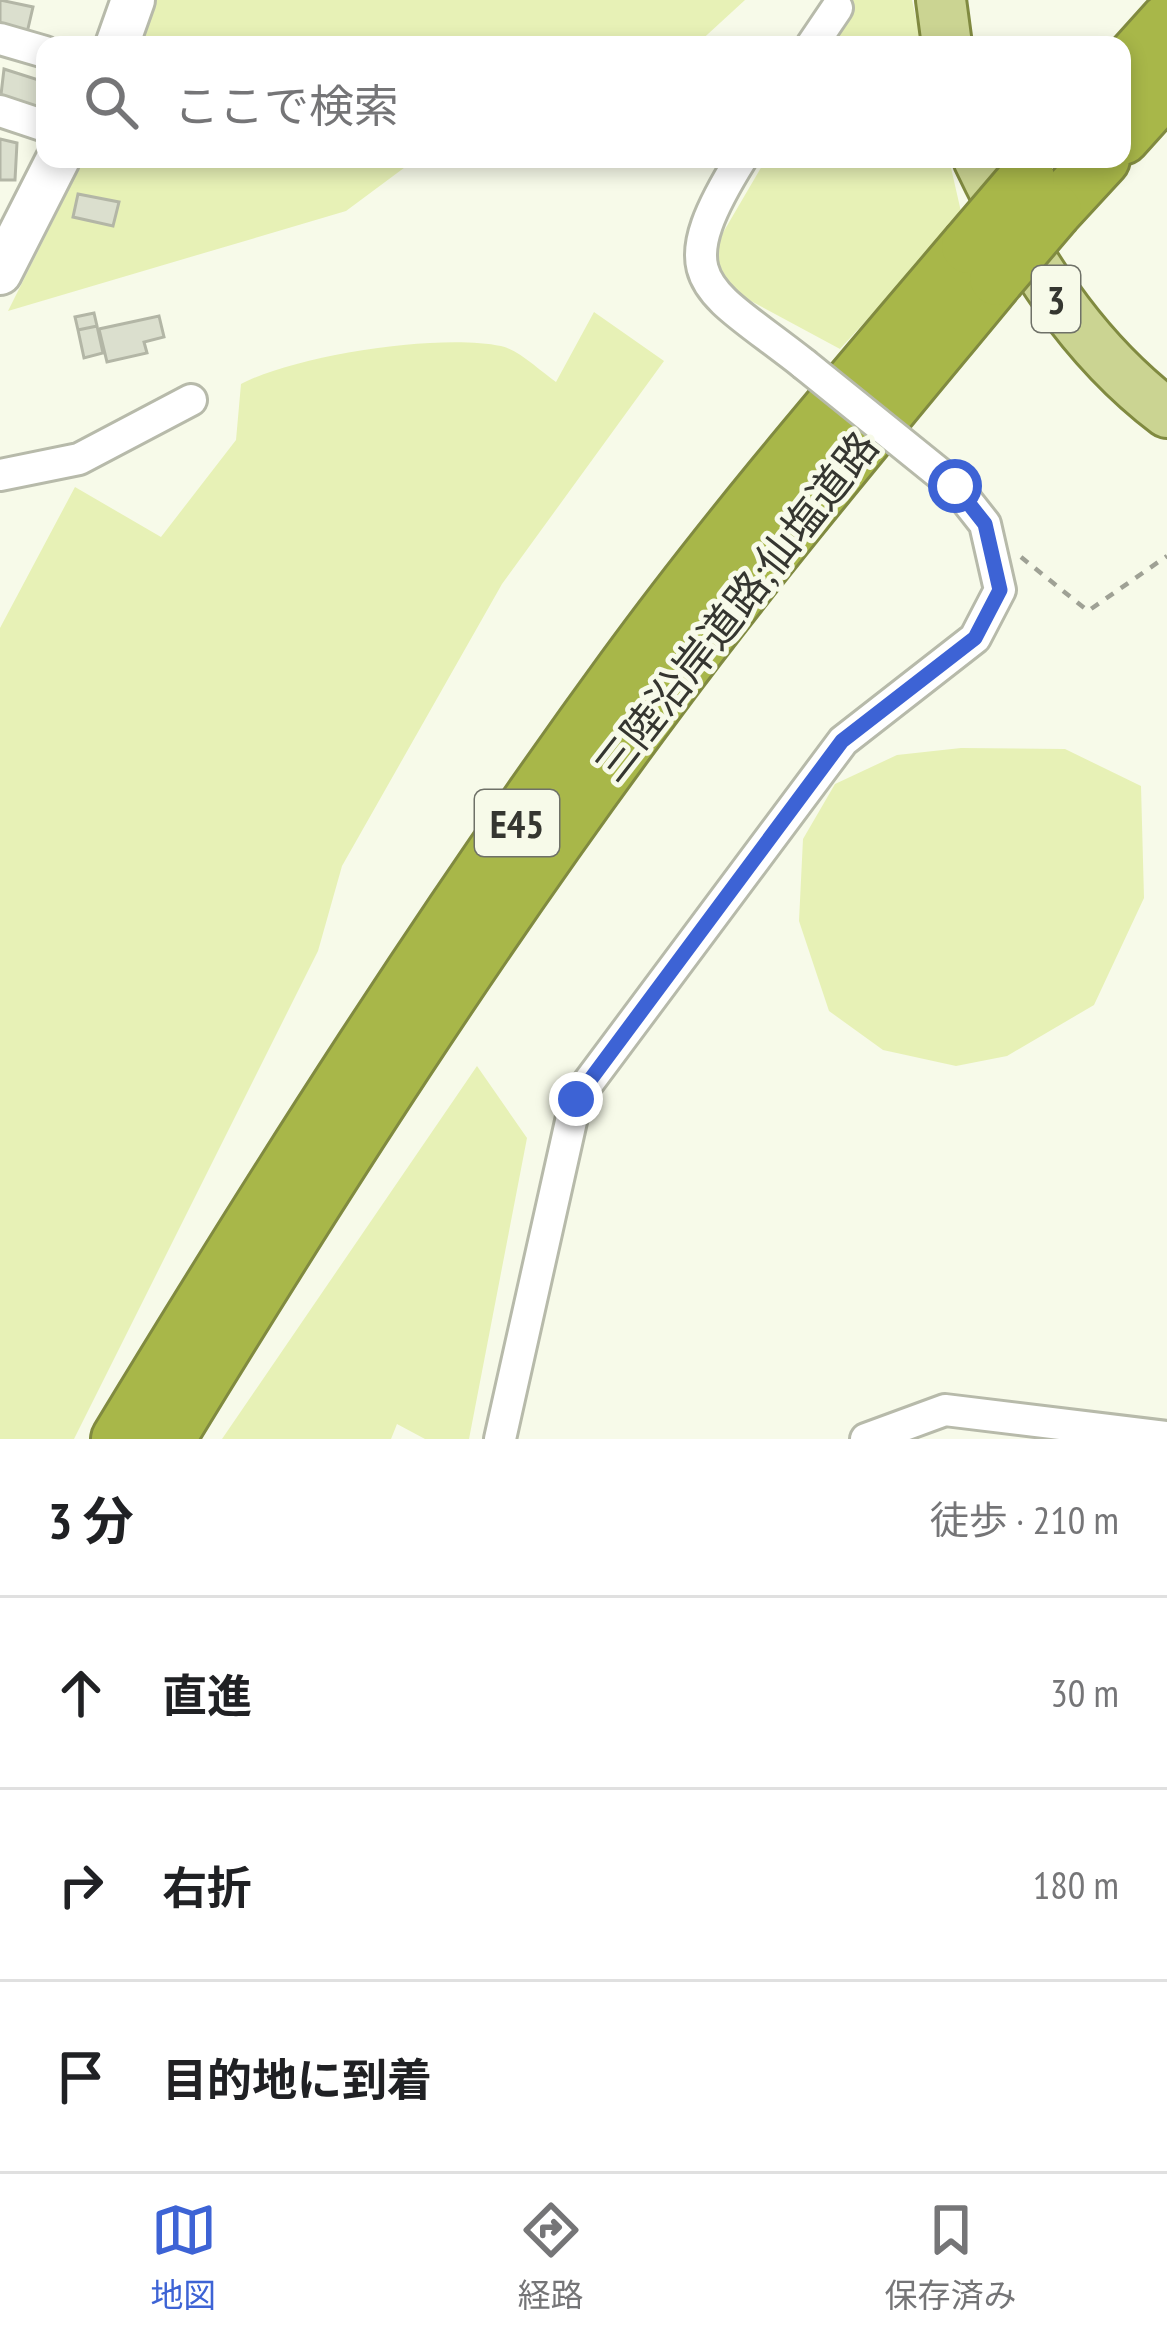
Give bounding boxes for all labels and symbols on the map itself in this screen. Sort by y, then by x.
road number: 3 [1032,266,1080,332]
street label: 三陸沿岸道路;仙塩道路 [582,420,890,792]
route start [928,459,982,513]
road number: E45 [475,790,559,856]
route end [549,1072,603,1126]

